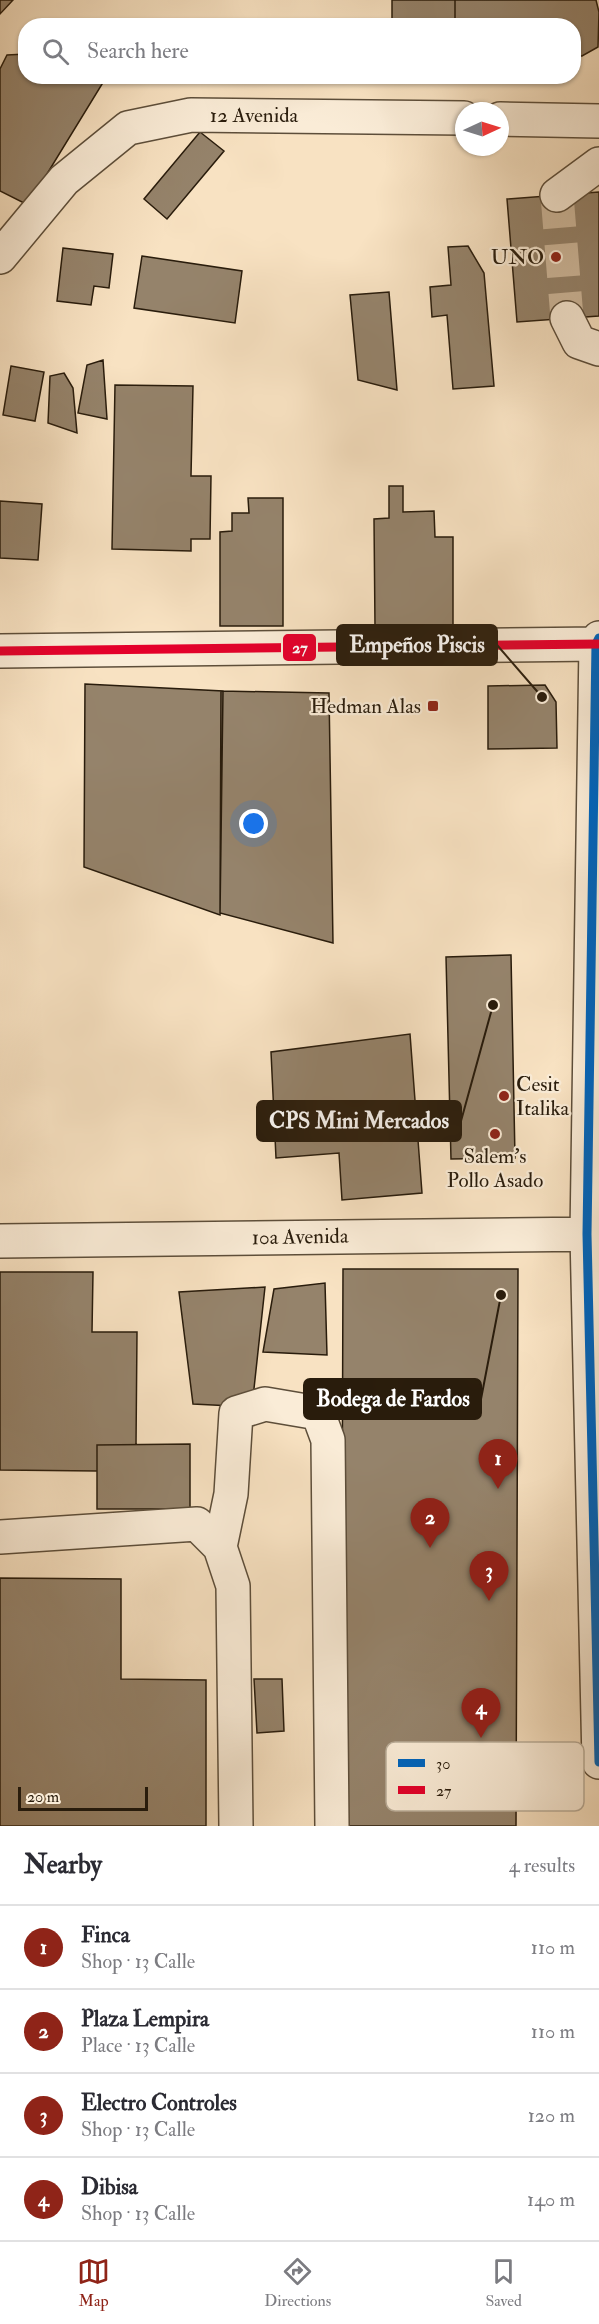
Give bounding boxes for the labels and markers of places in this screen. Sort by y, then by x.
place label: UNO [491,244,544,271]
marker: UNO [549,250,563,264]
callout: Empeños Piscis [337,625,497,665]
place label: Hedman Alas [310,693,421,720]
marker: Hedman Alas [426,699,440,713]
place label: Cesit Italika [516,1071,569,1122]
marker: Cesit Italika [497,1089,511,1103]
callout: CPS Mini Mercados [257,1101,461,1141]
marker: Salem's Pollo Asado [488,1127,502,1141]
place label: Salem's Pollo Asado [447,1143,543,1194]
callout: Bodega de Fardos [304,1379,481,1419]
pin: 1 [478,1440,518,1489]
pin: 2 [410,1498,450,1548]
pin: 3 [470,1552,508,1601]
pin: 4 [462,1688,500,1738]

